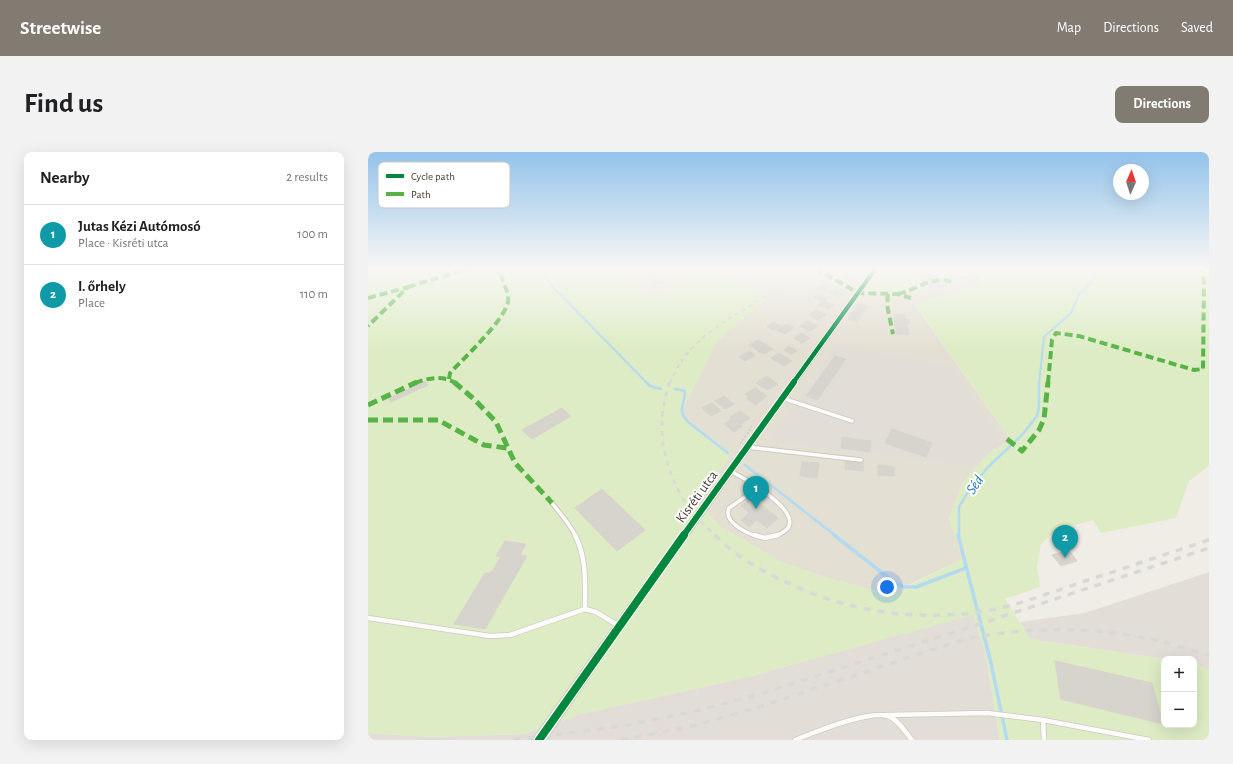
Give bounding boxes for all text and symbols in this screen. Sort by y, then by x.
text: Streetwise [20,19,101,38]
text: Map [1057,21,1081,35]
text: Directions [1103,21,1159,35]
text: Saved [1181,21,1213,35]
button: Directions [1115,86,1209,123]
text: Find us [24,90,103,118]
legend [378,162,510,208]
north arrow [1113,164,1149,200]
text: Nearby [40,169,90,186]
text: 2 results [286,171,328,184]
text: Cycle path [411,171,455,182]
text: Path [411,189,431,200]
text: Jutas Kézi Autómosó [78,219,201,234]
text: 1 [51,228,55,241]
text: 100 m [297,228,328,241]
text: Place · Kisréti utca [78,237,168,250]
text: I. őrhely [78,279,126,294]
text: 2 [50,288,56,301]
text: 110 m [300,288,328,301]
text: Place [78,297,105,310]
street label: Kisréti utca [674,468,721,526]
water label: Séd [963,473,987,497]
pin: 1 [743,476,769,509]
pin: 2 [1052,525,1078,558]
your location [877,577,897,597]
map controls [1161,656,1197,728]
button: + [1161,656,1197,692]
button: − [1161,692,1197,728]

